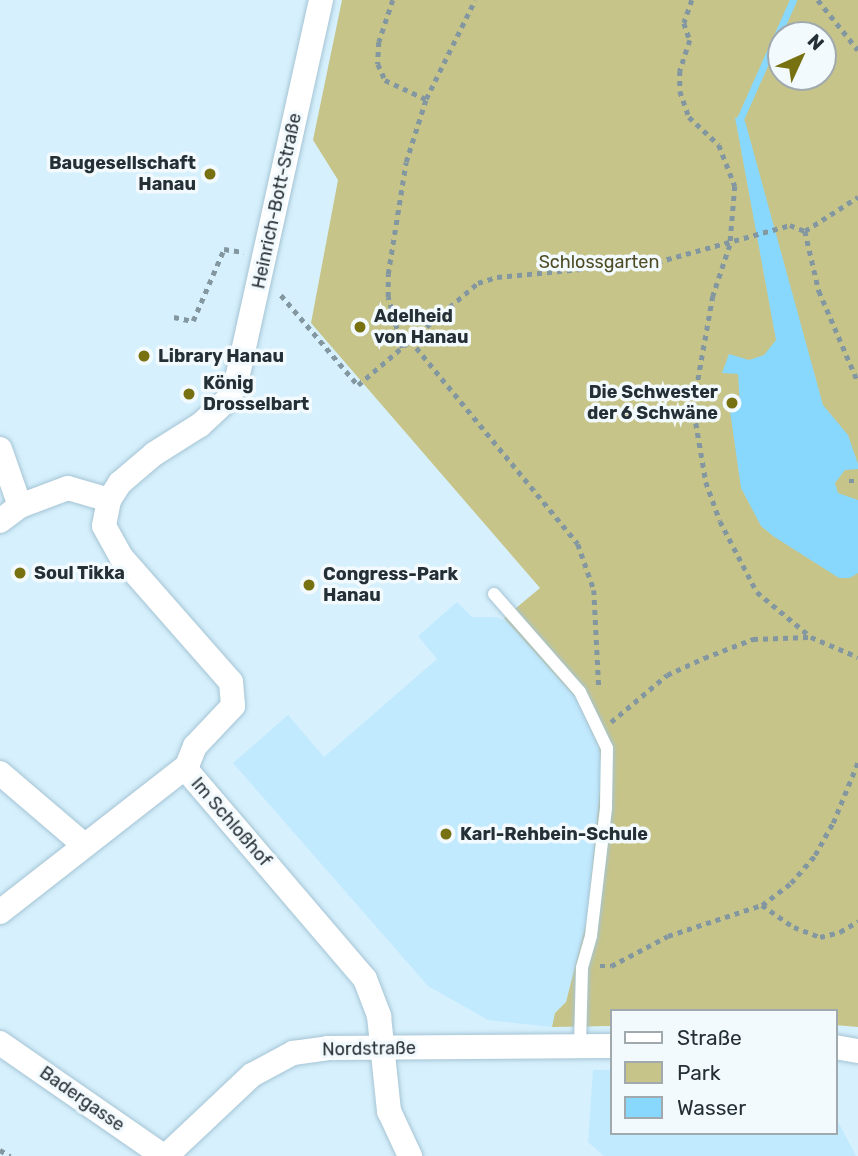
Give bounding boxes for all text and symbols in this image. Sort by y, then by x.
north arrow [767,21,837,91]
text: N [803,29,829,55]
street label: Heinrich-Bott-Straße [248,111,306,291]
place label: Baugesellschaft Hanau [49,153,196,196]
marker: Baugesellschaft Hanau [202,166,218,182]
park label: Schlossgarten [539,251,659,273]
place label: Adelheid von Hanau [374,306,469,348]
marker: Adelheid von Hanau [352,319,368,335]
place label: Library Hanau [158,345,284,367]
marker: Library Hanau [136,348,152,364]
place label: König Drosselbart [203,373,309,416]
place label: Die Schwester der 6 Schwäne [587,382,718,424]
marker: König Drosselbart [181,386,197,402]
marker: Die Schwester der 6 Schwäne [724,395,740,411]
place label: Soul Tikka [34,562,125,584]
place label: Congress-Park Hanau [323,564,458,606]
marker: Soul Tikka [12,565,28,581]
marker: Congress-Park Hanau [301,577,317,593]
street label: Im Schloßhof [186,773,276,871]
place label: Karl-Rehbein-Schule [460,823,648,845]
marker: Karl-Rehbein-Schule [438,826,454,842]
legend [610,1009,837,1135]
text: Straße [677,1025,742,1050]
street label: Nordstraße [322,1037,416,1061]
text: Park [677,1060,721,1085]
street label: Badergasse [35,1062,129,1136]
text: Wasser [677,1095,746,1120]

